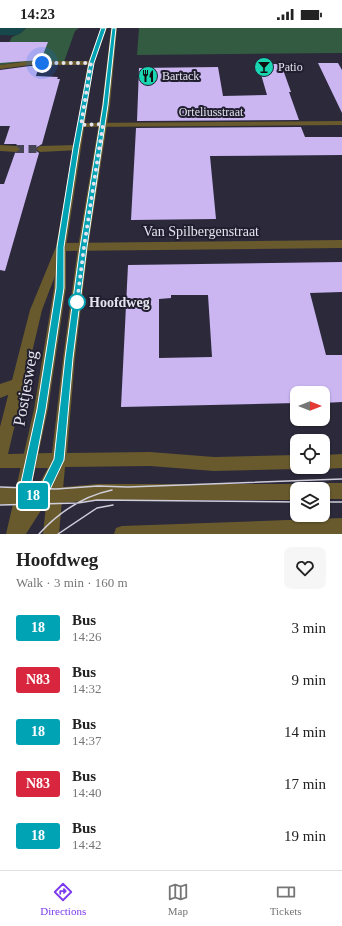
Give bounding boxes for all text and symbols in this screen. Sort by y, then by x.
text: 14:23 [20,6,55,22]
your location [32,53,52,73]
bar icon: Patio [253,56,275,78]
place label: Patio [278,60,303,74]
restaurant icon: Bartack [137,65,159,87]
place label: Bartack [162,69,199,83]
street label: Orteliusstraat [179,105,244,119]
street label: Van Spilbergenstraat [143,224,259,239]
marker: Hoofdweg [68,293,86,311]
place label: Hoofdweg [89,295,150,310]
street label: Postjesweg [9,348,42,427]
north arrow [290,386,330,426]
map controls [290,386,330,522]
button: locate [290,434,330,474]
button: layers [290,482,330,522]
line badge: 18 [15,483,51,509]
text: 18 [26,488,40,503]
button: heart [284,547,326,589]
text: Hoofdweg [16,549,98,570]
text: Walk · 3 min · 160 m [16,575,128,590]
text: Bus [72,612,96,628]
text: 18 [31,620,45,635]
text: 3 min [291,620,326,636]
text: 14:26 [72,629,102,644]
text: Bus [72,664,96,680]
text: N83 [26,672,50,687]
text: 9 min [291,672,326,688]
text: 14:32 [72,681,102,696]
text: Bus [72,716,96,732]
text: 18 [31,724,45,739]
text: 14 min [284,724,326,740]
text: 14:37 [72,733,102,748]
text: Bus [72,768,96,784]
text: N83 [26,776,50,791]
text: 17 min [284,776,326,792]
text: 14:40 [72,785,102,800]
text: Bus [72,820,96,836]
text: 18 [31,828,45,843]
text: 19 min [284,828,326,844]
text: 14:42 [72,837,102,852]
tab: Directions [40,881,86,917]
tab: Map [167,881,189,917]
tab: Tickets [270,881,302,917]

